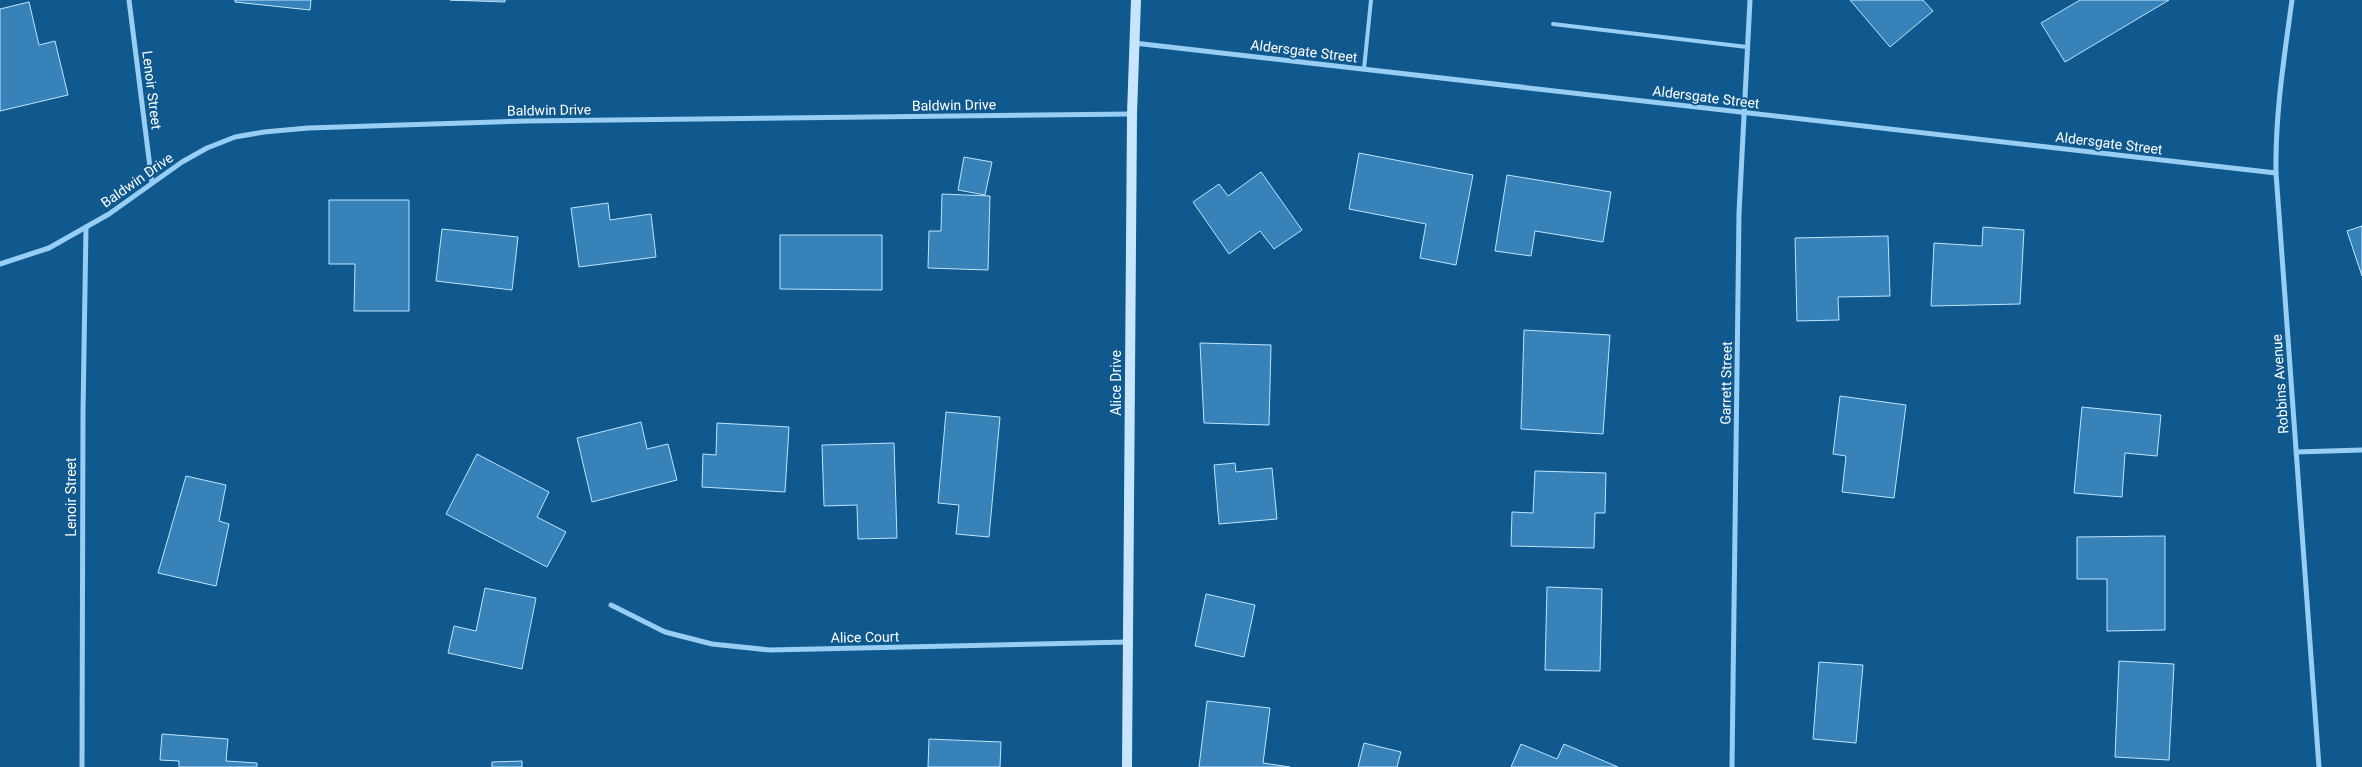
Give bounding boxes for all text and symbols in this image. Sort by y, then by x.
street label: Aldersgate Street [1250,36,1359,66]
street label: Lenoir Street [139,50,165,131]
street label: Aldersgate Street [1652,82,1761,112]
street label: Baldwin Drive [912,96,996,114]
street label: Baldwin Drive [507,101,591,119]
street label: Aldersgate Street [2055,128,2164,158]
street label: Baldwin Drive [98,149,176,211]
street label: Robbins Avenue [2269,334,2291,434]
street label: Garrett Street [1717,341,1735,425]
street label: Alice Drive [1108,350,1124,416]
street label: Lenoir Street [63,457,79,537]
street label: Alice Court [831,628,900,646]

